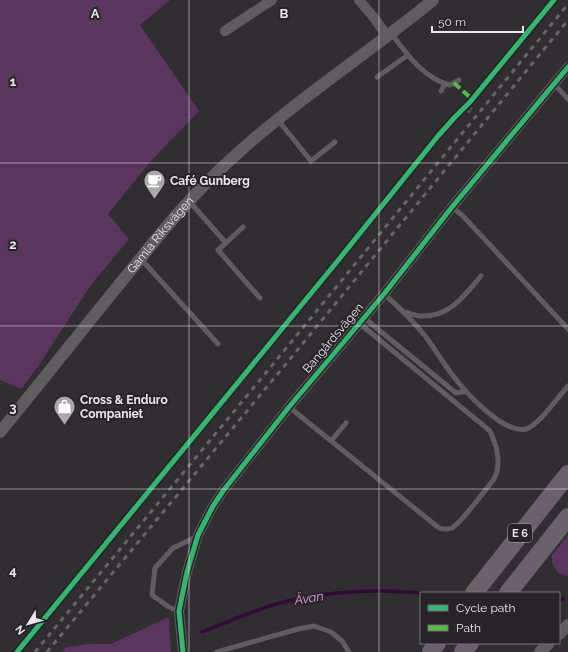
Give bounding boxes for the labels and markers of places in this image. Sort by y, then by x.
cafe icon: Café Gunberg [142,168,168,201]
place label: Café Gunberg [170,174,250,188]
place label: Cross & Enduro Companiet [80,393,168,421]
shop icon: Cross & Enduro Companiet [51,394,77,427]

